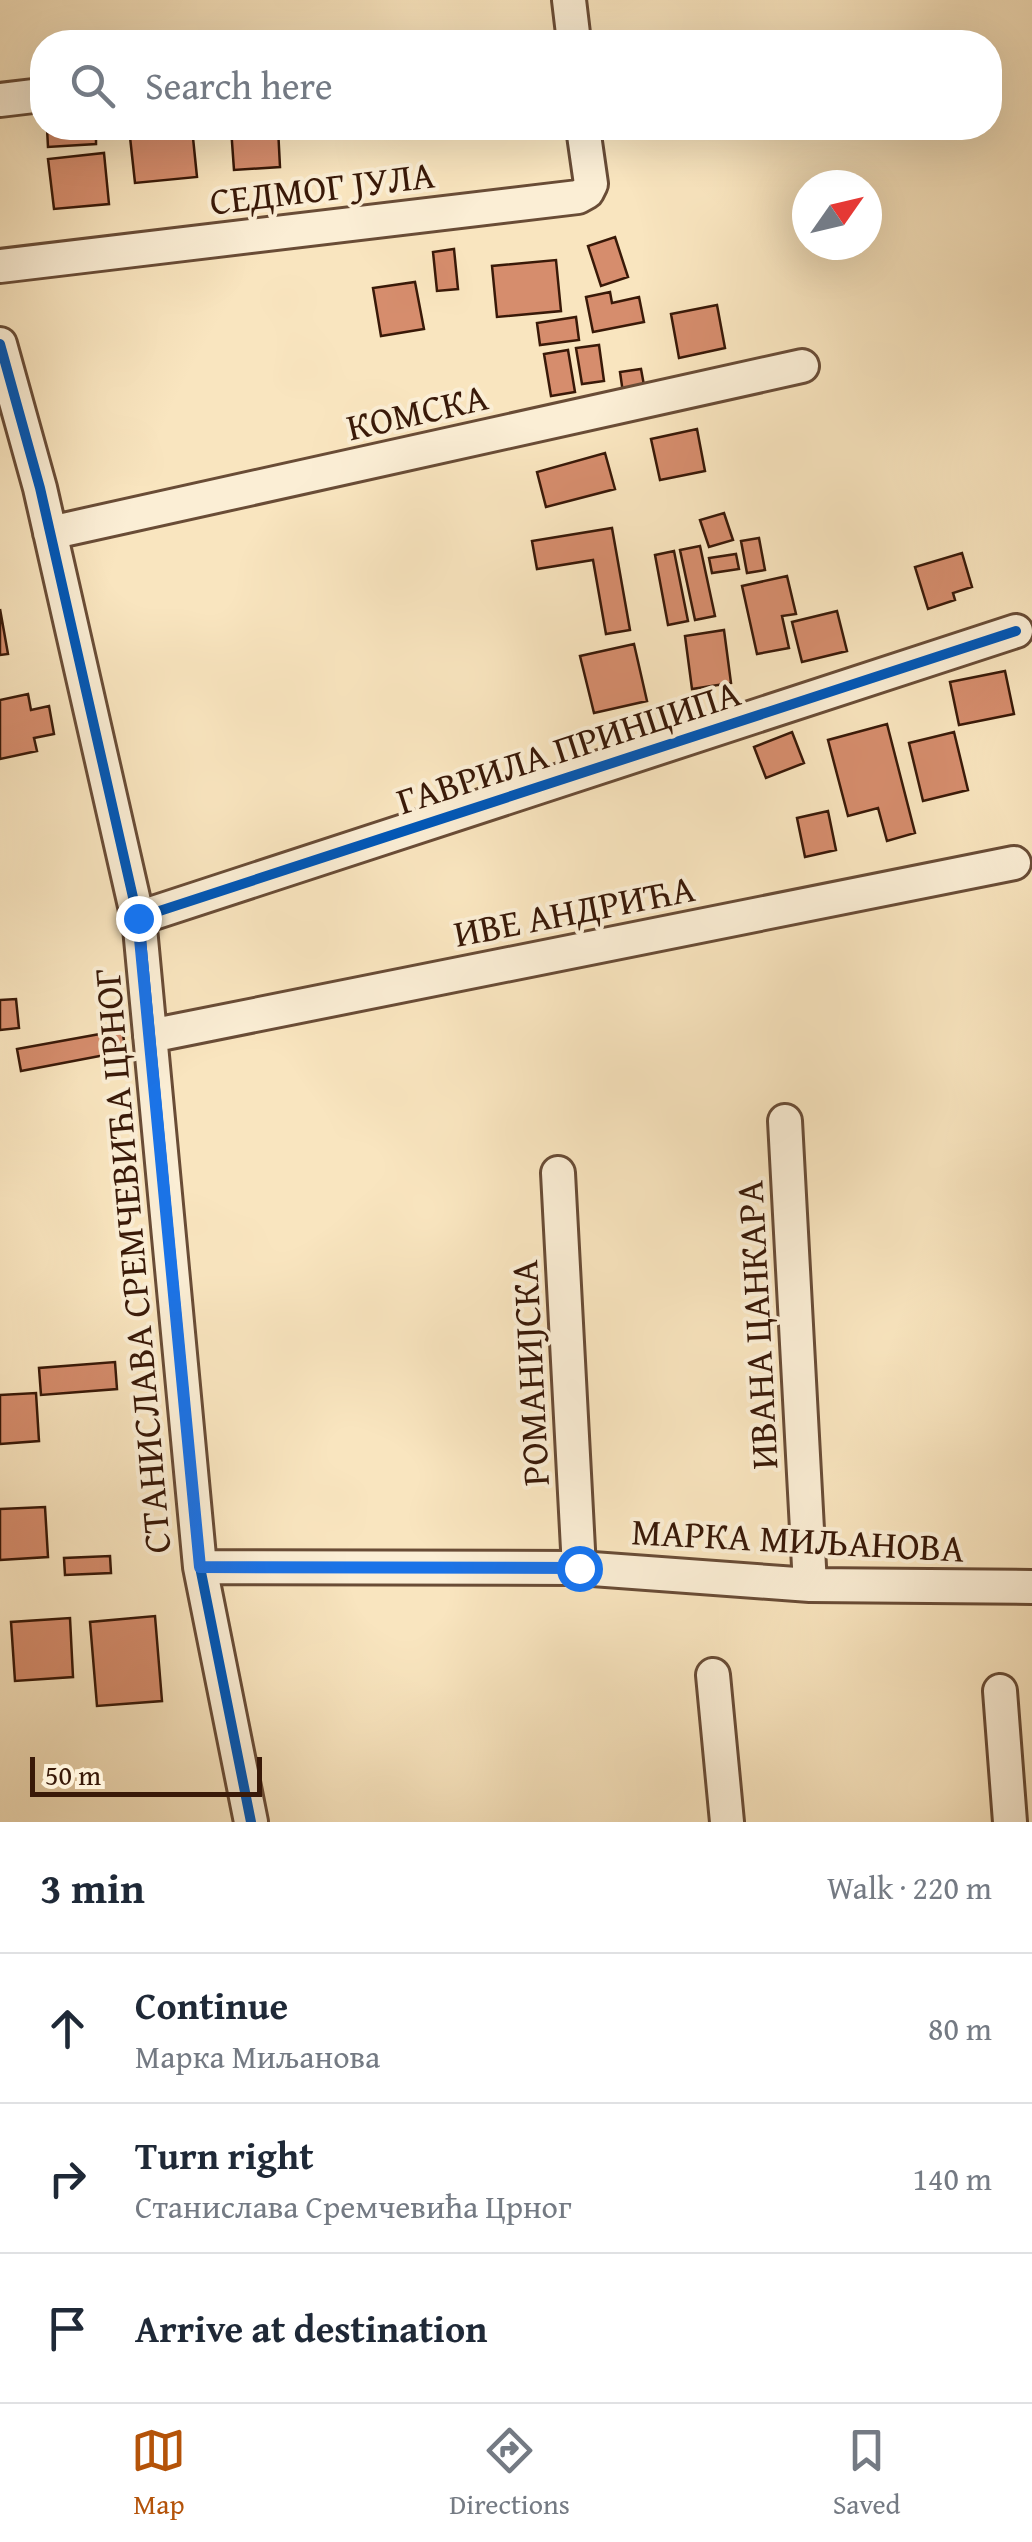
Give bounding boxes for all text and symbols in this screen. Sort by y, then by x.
search box [30,30,1002,140]
text: Search here [145,57,333,113]
icon: search [65,58,120,113]
street label: СЕДМОГ ЈУЛА [206,145,438,229]
north arrow [792,170,882,260]
street label: КОМСКА [341,368,493,454]
street label: ГАВРИЛА ПРИНЦИПА [389,664,747,828]
street label: ИВЕ АНДРИЋА [449,859,699,961]
route end [116,896,162,942]
street label: СТАНИСЛАВА СРЕМЧЕВИЋА ЦРНОГ [78,966,184,1556]
street label: ИВАНА ЦАНКАРА [720,1179,792,1471]
street label: РОМАНИЈСКА [495,1259,563,1487]
street label: МАРКА МИЉАНОВА [630,1502,966,1576]
route start [557,1546,603,1592]
scale bar [30,1752,262,1796]
text: 50 m [45,1754,101,1795]
text: 3 min [40,1857,145,1918]
text: Walk · 220 m [827,1864,992,1911]
text: Continue [135,1977,288,2033]
icon: ahead [40,2001,95,2056]
text: 80 m [928,2005,992,2052]
text: Марка Миљанова [135,2033,380,2080]
text: Turn right [135,2127,314,2183]
icon: right [40,2151,95,2206]
text: 140 m [913,2155,992,2202]
text: Станислава Сремчевића Црног [135,2183,571,2230]
text: Arrive at destination [135,2300,488,2356]
icon: arrive [40,2301,95,2356]
tab: Map [131,2423,186,2524]
tab: Directions [449,2423,570,2524]
tab: Saved [833,2423,901,2524]

